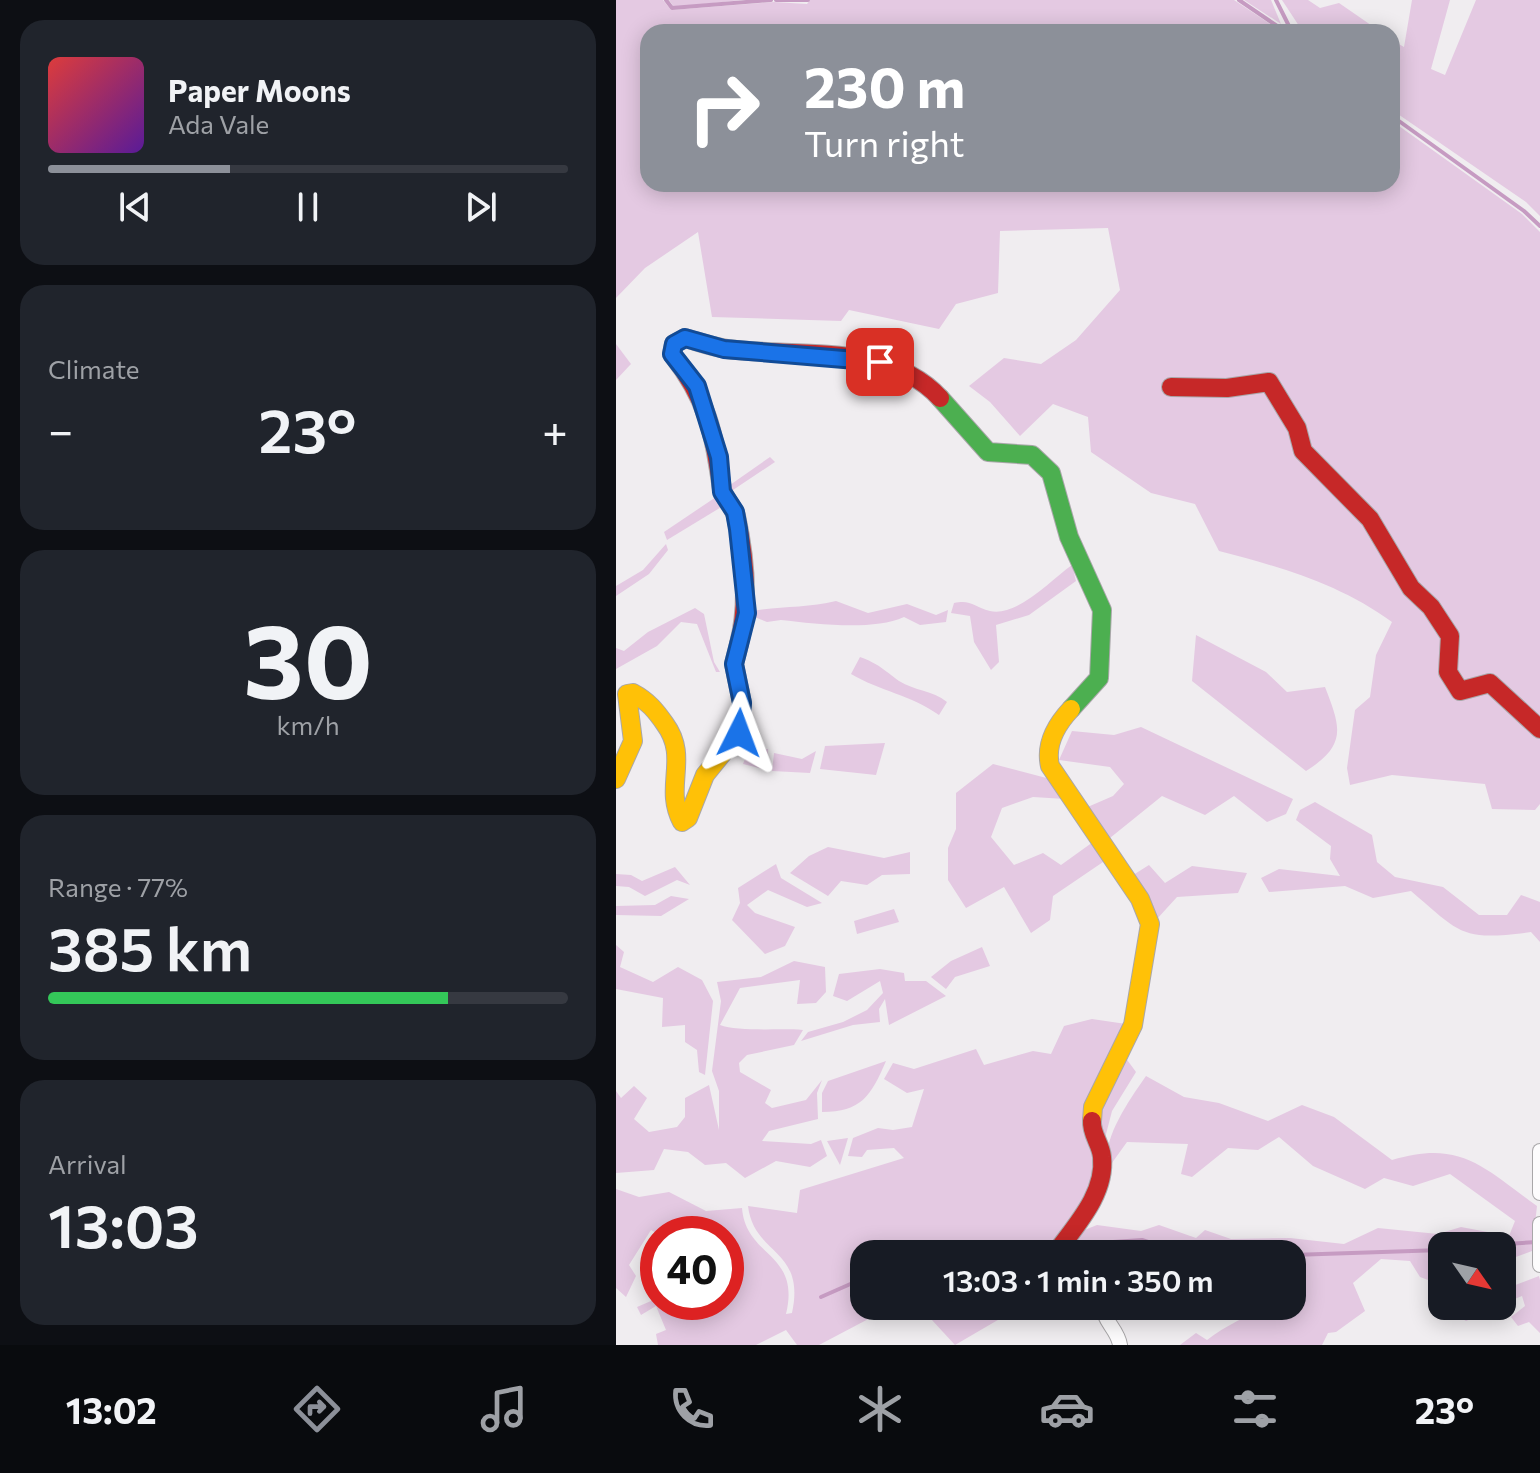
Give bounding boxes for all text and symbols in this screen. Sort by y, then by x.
text: 230 m [804,51,965,120]
icon: right [672,56,776,160]
text: Paper Moons [168,71,351,108]
text: Ada Vale [168,108,269,139]
text: Turn right [804,120,965,164]
icon: previous [113,185,157,229]
icon: pause [286,185,330,229]
icon: next [459,185,503,229]
pin [846,328,914,396]
icon: arrive [858,340,902,384]
text: Climate [48,353,140,384]
text: 23° [259,392,357,465]
text: − [48,402,73,456]
text: + [542,402,568,456]
text: 30 [243,593,373,720]
position arrow [697,691,781,775]
text: km/h [276,709,340,740]
text: Range · 77% [48,871,188,902]
text: 385 km [48,910,252,983]
text: Arrival [48,1148,127,1179]
text: 13:03 [48,1187,199,1260]
speed limit sign: 40 [640,1216,744,1320]
north arrow [1428,1232,1516,1320]
map controls [1428,1232,1516,1320]
text: 13:03 · 1 min · 350 m [943,1261,1213,1298]
icon: directions [289,1381,345,1437]
icon: music [476,1381,532,1437]
icon: phone [664,1381,720,1437]
icon: climate [852,1381,908,1437]
icon: car [1039,1381,1095,1437]
icon: filters [1227,1381,1283,1437]
text: 13:02 [66,1387,157,1431]
text: 23° [1415,1387,1474,1431]

